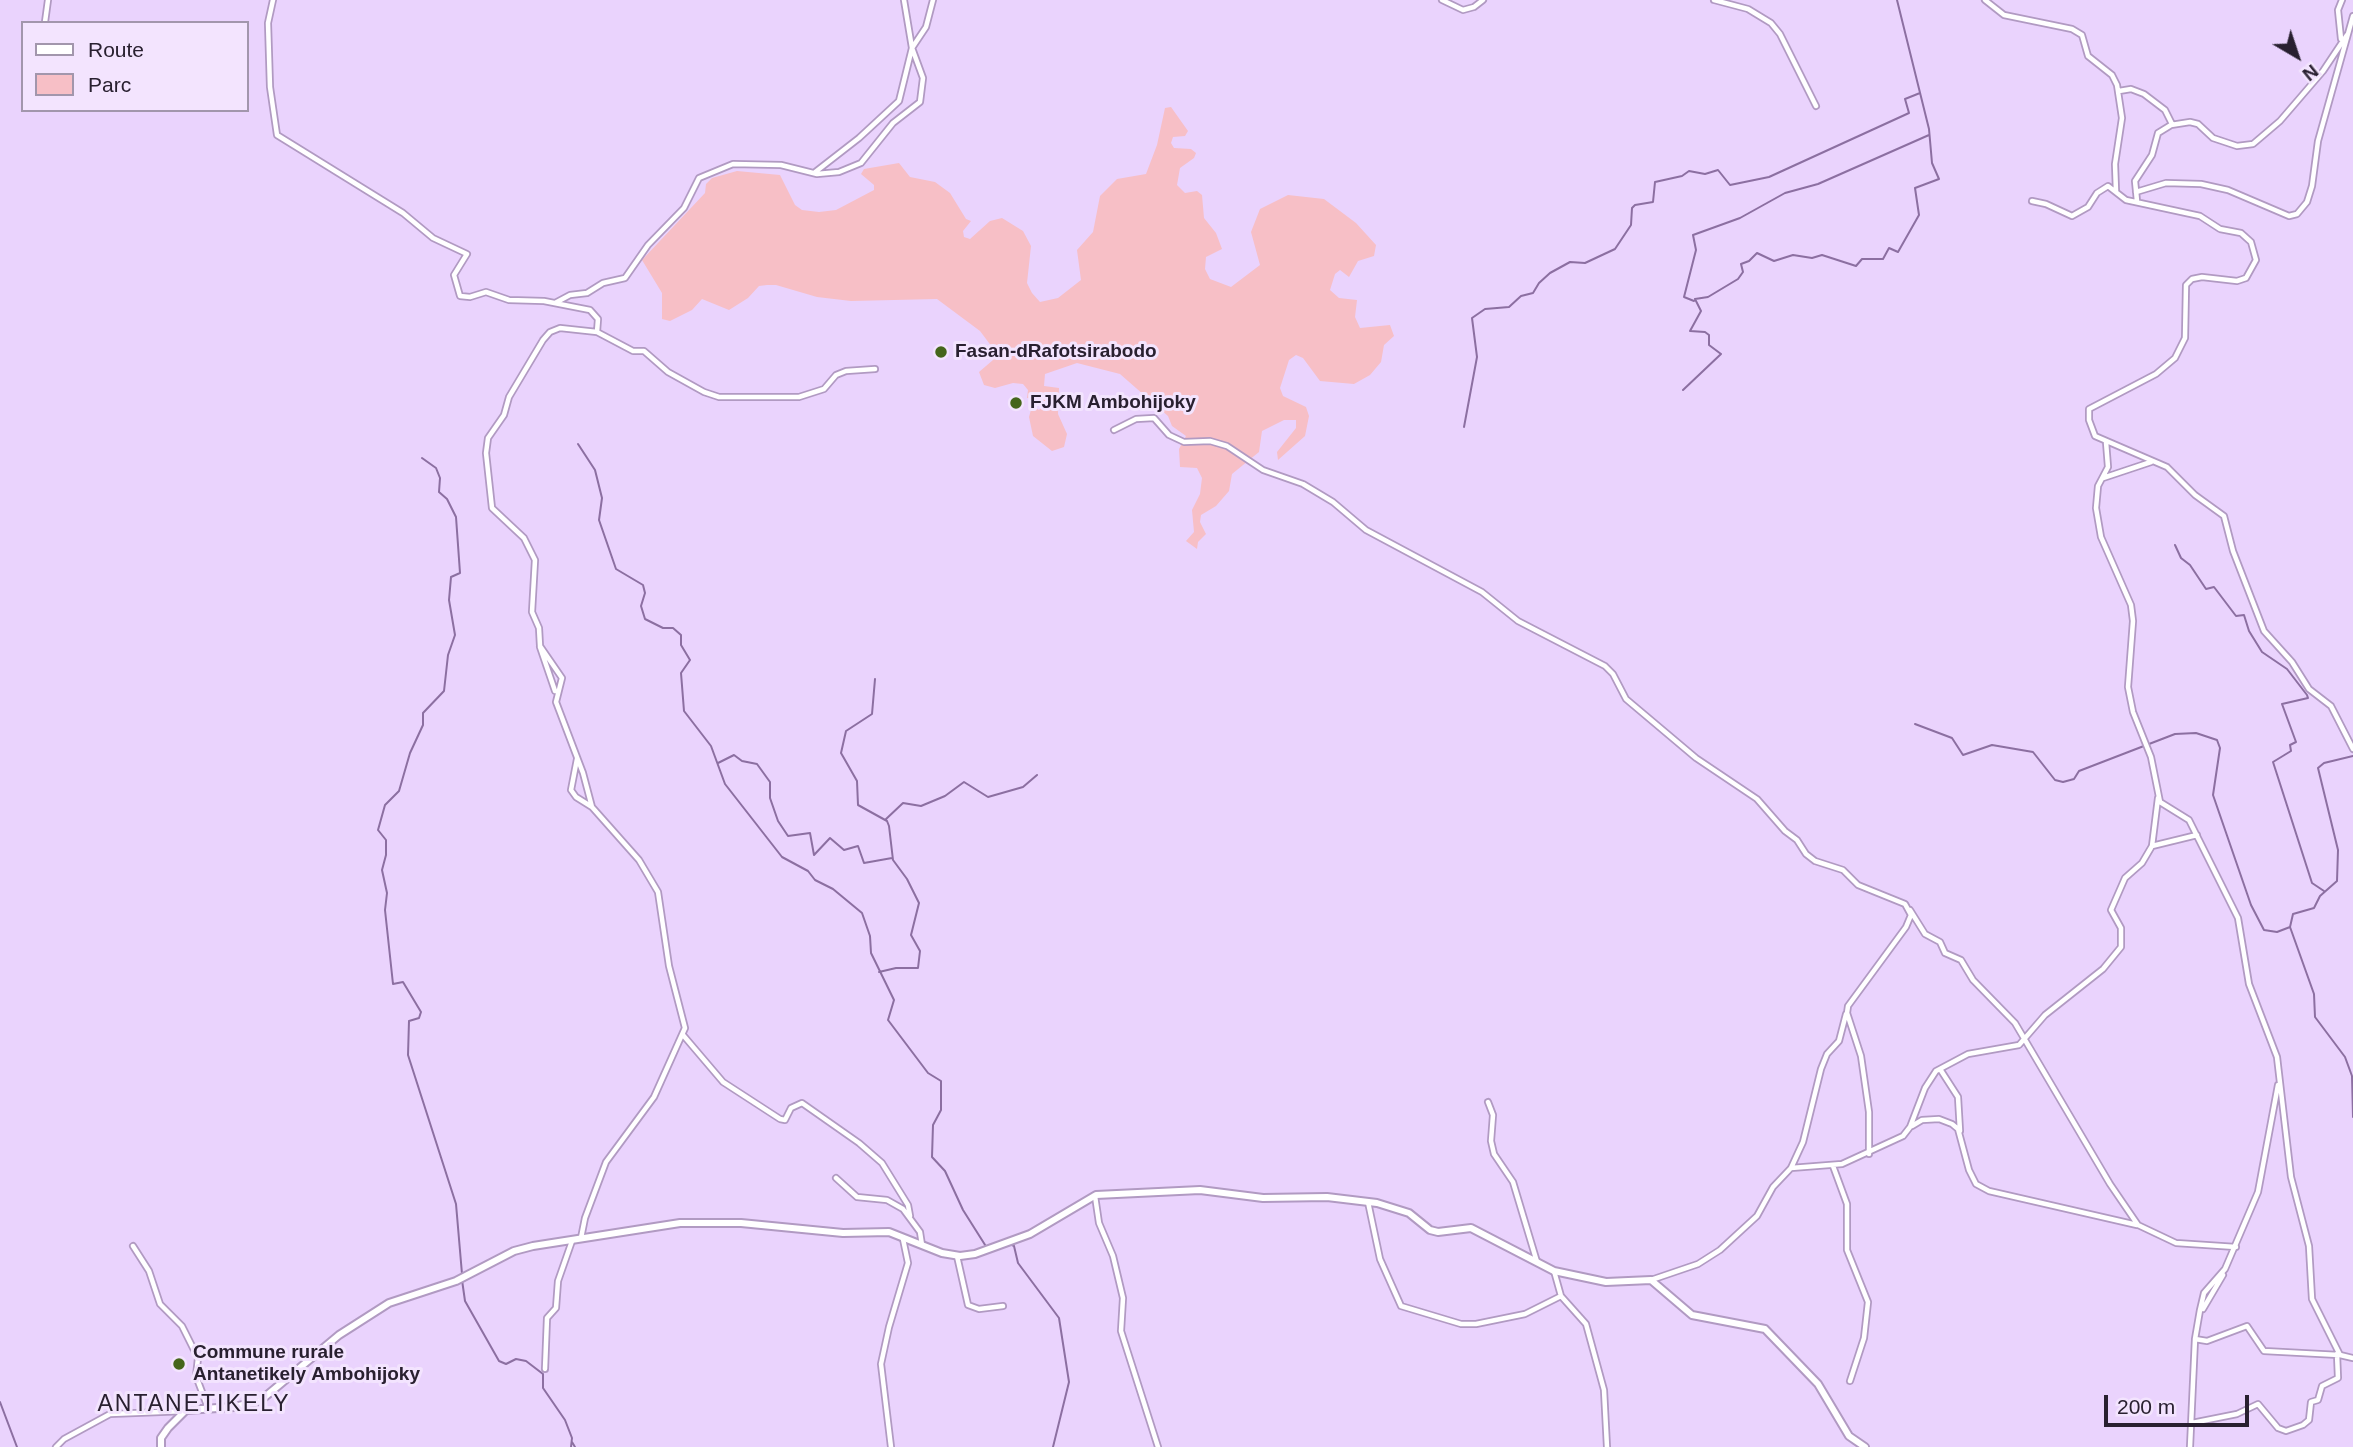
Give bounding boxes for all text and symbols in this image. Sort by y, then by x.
legend [21,21,248,112]
north arrow [2262,21,2332,91]
text: Route [88,38,144,61]
text: N [2299,60,2322,85]
text: Parc [88,73,131,96]
place label: Fasan-dRafotsirabodo [955,341,1157,363]
marker: Fasan-dRafotsirabodo [933,344,949,360]
place label: FJKM Ambohijoky [1030,392,1196,414]
marker: FJKM Ambohijoky [1008,395,1024,411]
place label: Commune rurale Antanetikely Ambohijoky [193,1342,420,1386]
marker: Commune rurale Antanetikely Ambohijoky [171,1356,187,1372]
scale bar [2108,1380,2253,1424]
district label: ANTANETIKELY [99,1391,289,1419]
text: 200 m [2117,1395,2175,1418]

